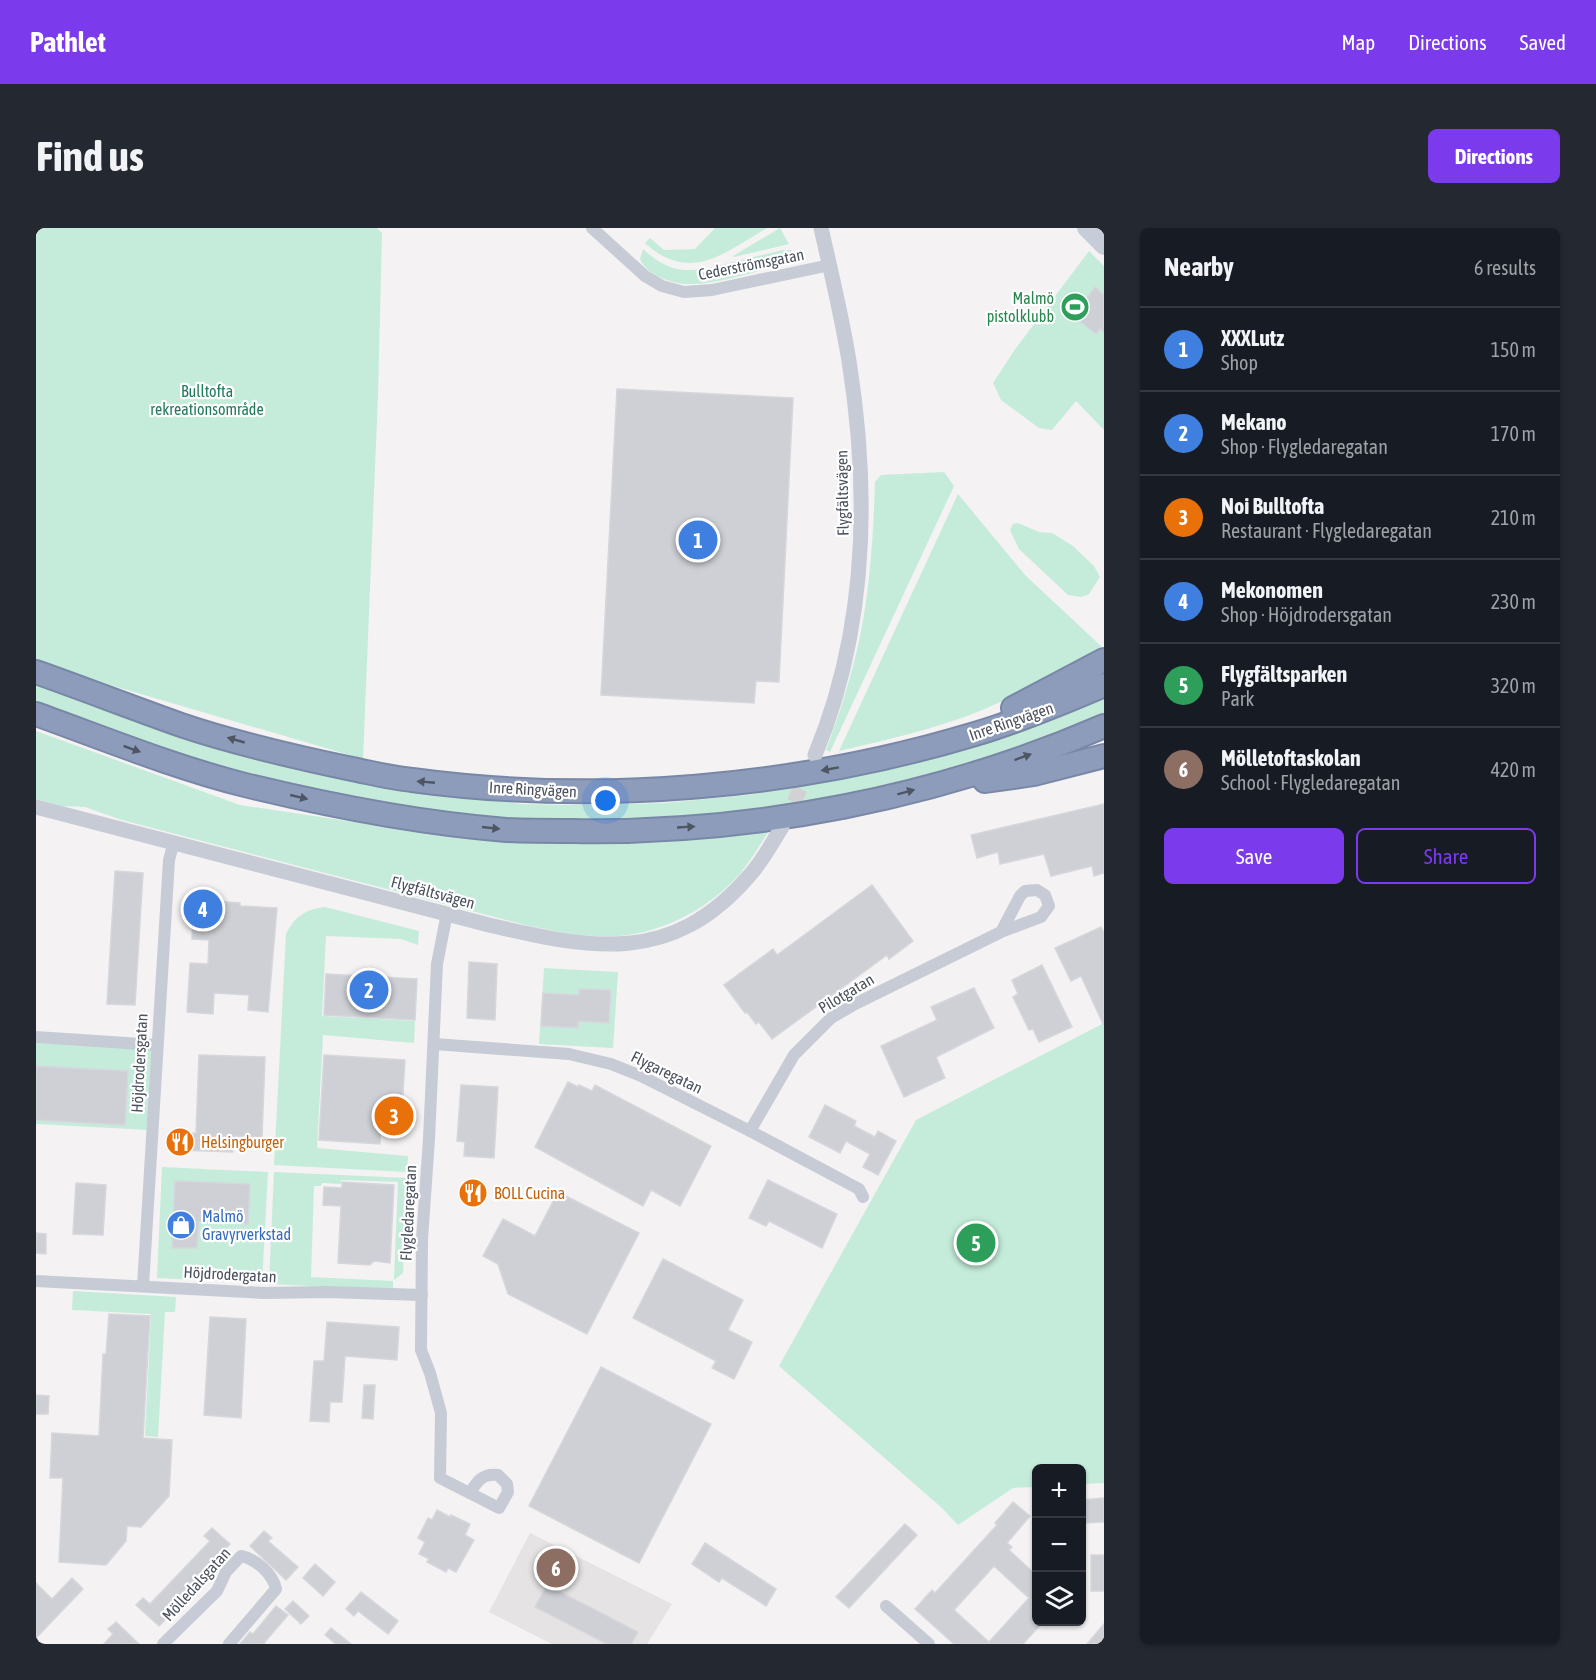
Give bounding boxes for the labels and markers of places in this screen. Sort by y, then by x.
place label: Malmö pistolklubb [987,289,1054,326]
sports icon: Malmö pistolklubb [1059,291,1091,323]
pin: 1 [678,518,718,562]
pin: 4 [184,886,222,932]
pin: 2 [350,968,388,1012]
pin: 3 [374,1094,414,1138]
restaurant icon: Helsingburger [164,1126,196,1158]
place label: Helsingburger [201,1133,284,1152]
restaurant icon: BOLL Cucina [457,1177,489,1209]
place label: BOLL Cucina [494,1184,565,1202]
place label: Malmö Gravyrverkstad [202,1207,291,1244]
shop icon: Malmö Gravyrverkstad [165,1209,197,1241]
pin: 5 [956,1220,996,1266]
pin: 6 [536,1546,576,1590]

